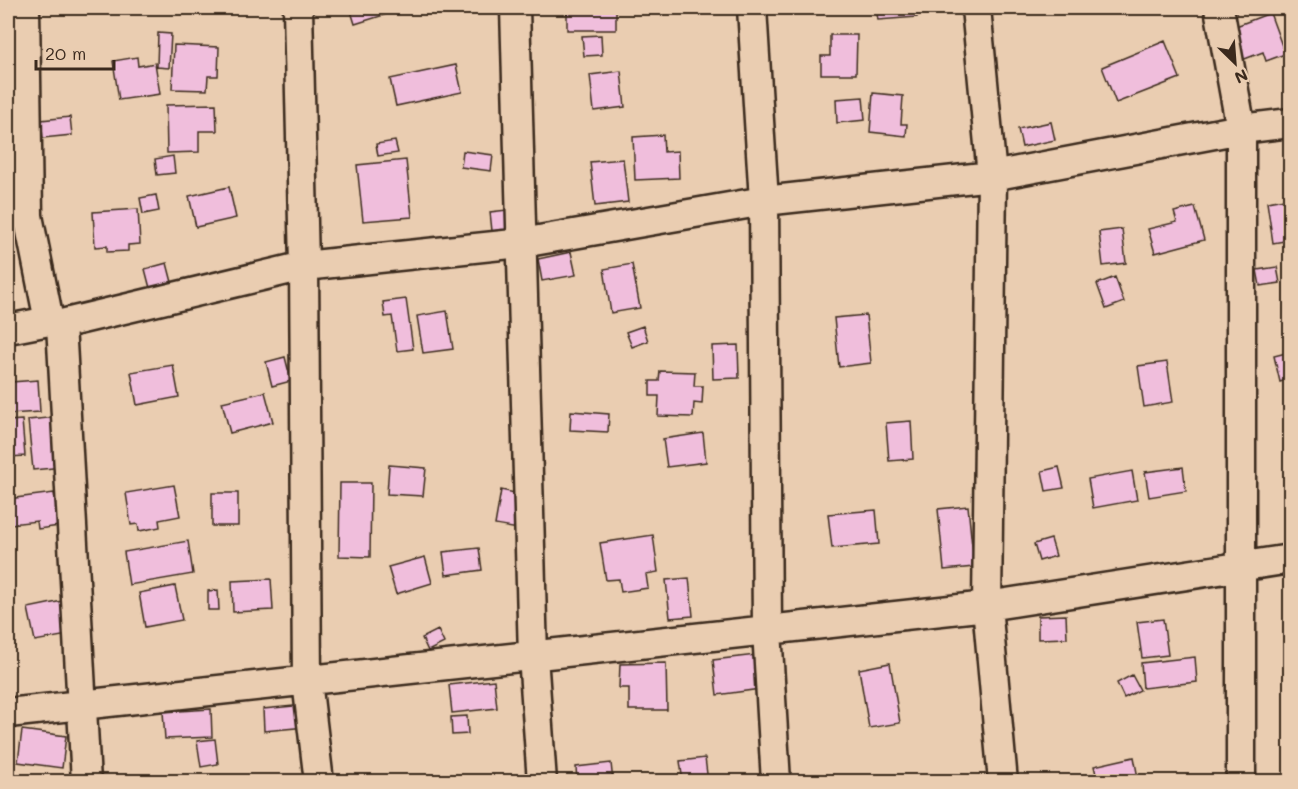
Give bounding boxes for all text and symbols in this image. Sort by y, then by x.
scale bar [36,33,114,71]
north arrow [1205,33,1265,93]
text: 20 m [45,41,86,65]
text: N [1232,65,1251,89]

